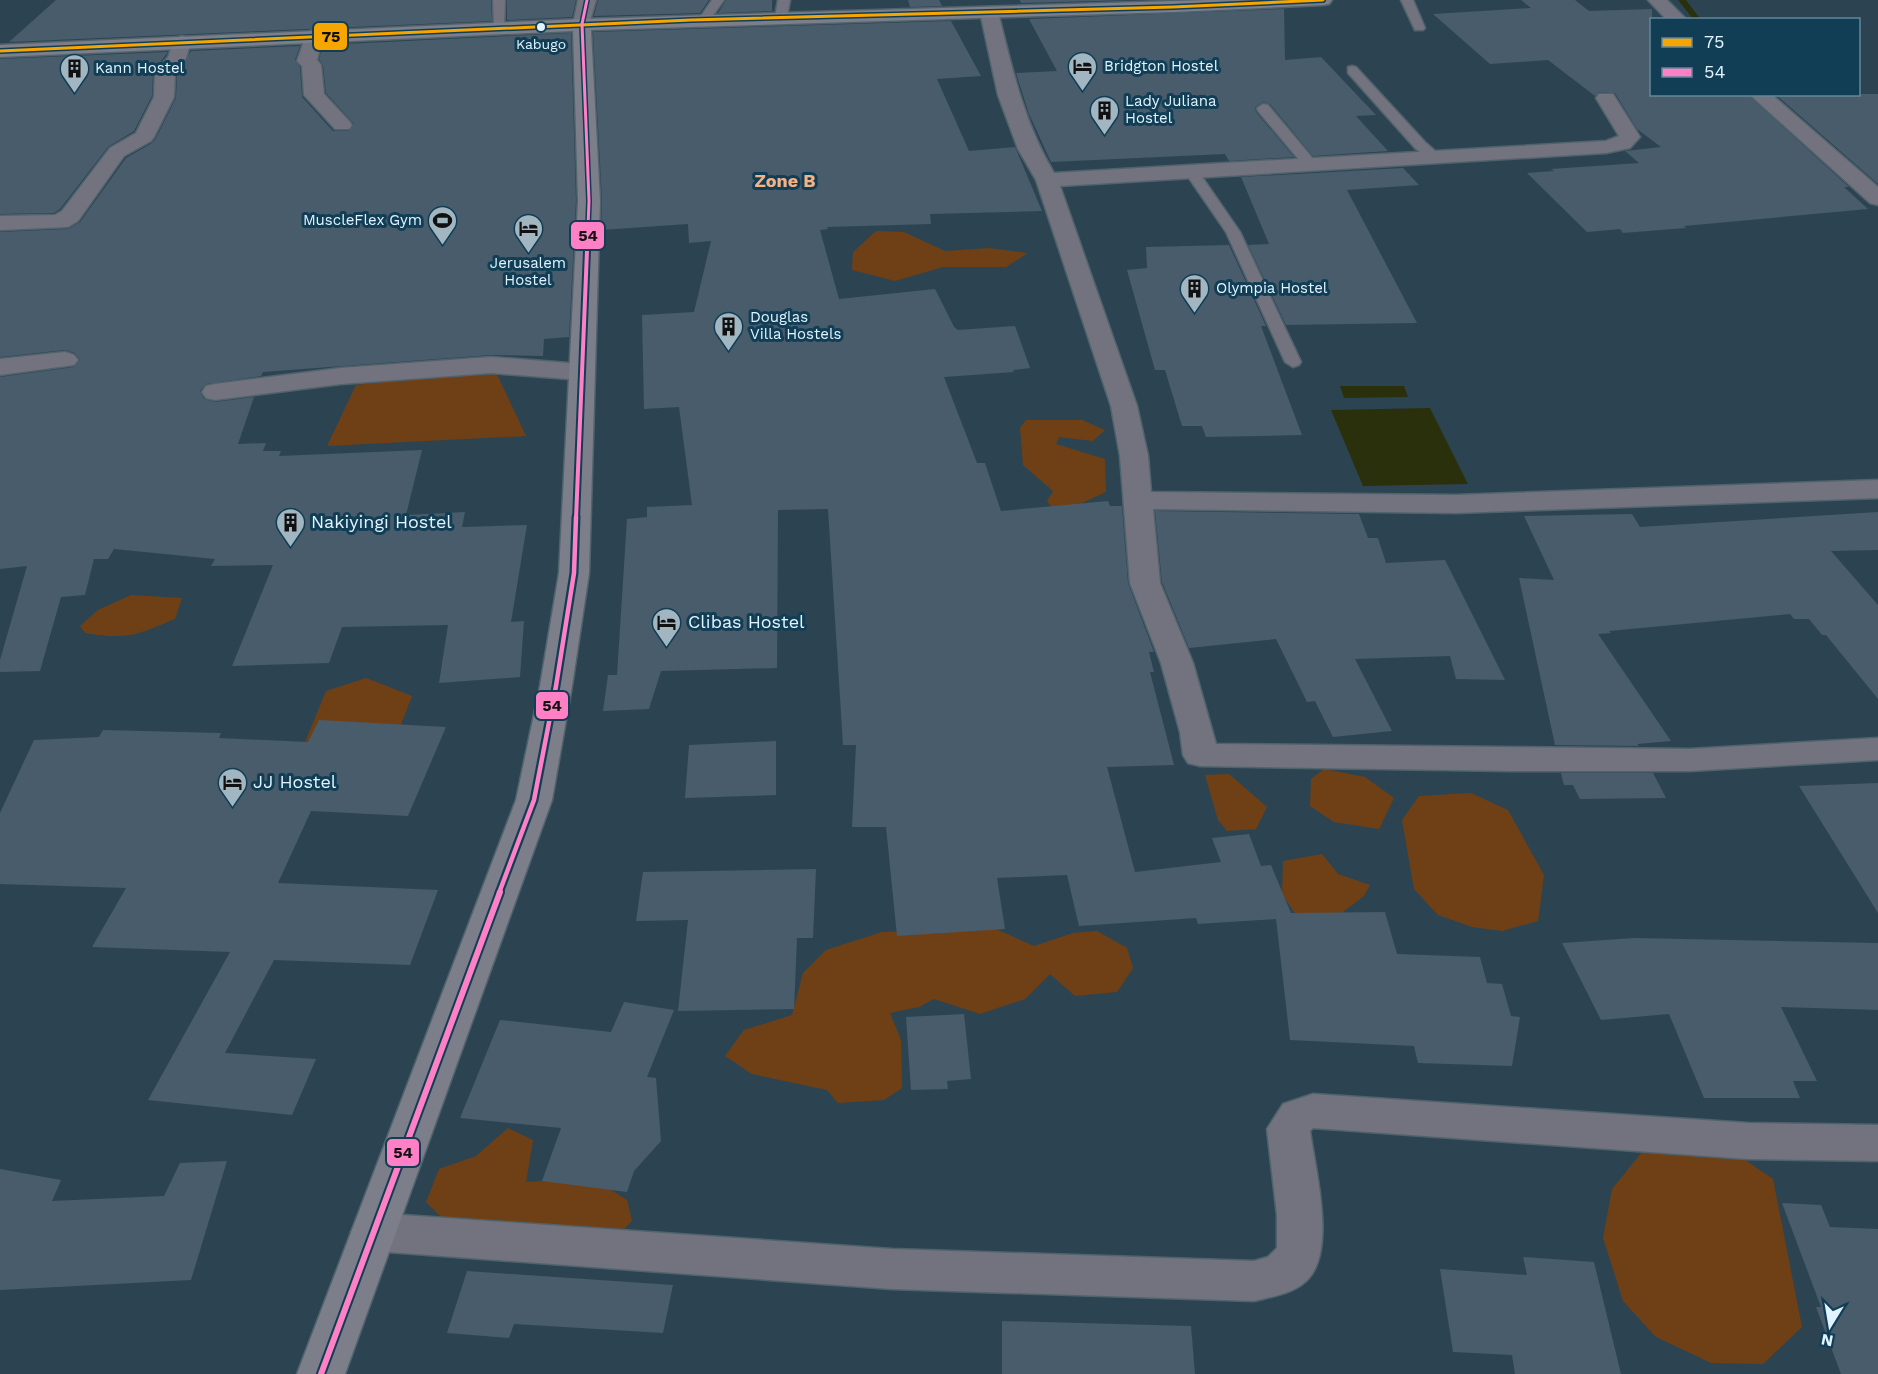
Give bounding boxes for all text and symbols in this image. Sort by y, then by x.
legend [1650,18,1860,96]
marker: Kabugo [535,21,547,33]
line badge: 75 [313,22,348,51]
text: 75 [322,27,340,46]
text: 75 [1704,31,1725,52]
place label: Kabugo [516,36,566,52]
hotel icon: Bridgton Hostel [1067,50,1099,92]
building icon: Kann Hostel [58,52,90,94]
place label: Bridgton Hostel [1104,57,1219,75]
place label: Kann Hostel [95,59,185,77]
text: 54 [1704,61,1725,82]
place label: Lady Juliana Hostel [1125,92,1217,127]
building icon: Lady Juliana Hostel [1088,94,1120,136]
district label: Zone B [754,170,816,191]
sports icon: MuscleFlex Gym [427,204,459,246]
place label: MuscleFlex Gym [303,211,422,229]
hotel icon: Jerusalem Hostel [512,212,544,254]
line badge: 54 [570,221,605,250]
text: 54 [578,226,598,245]
place label: Jerusalem Hostel [490,254,566,289]
building icon: Olympia Hostel [1179,272,1211,314]
place label: Olympia Hostel [1216,279,1328,297]
place label: Douglas Villa Hostels [750,308,841,343]
building icon: Douglas Villa Hostels [713,310,745,352]
building icon: Nakiyingi Hostel [274,506,306,548]
place label: Nakiyingi Hostel [311,511,452,532]
hotel icon: Clibas Hostel [651,606,683,648]
place label: Clibas Hostel [688,611,805,632]
line badge: 54 [535,691,569,720]
text: 54 [542,696,562,715]
hotel icon: JJ Hostel [216,766,248,808]
place label: JJ Hostel [253,771,337,792]
line badge: 54 [386,1138,420,1167]
text: 54 [393,1143,413,1162]
north arrow [1800,1296,1860,1356]
text: N [1820,1330,1835,1351]

